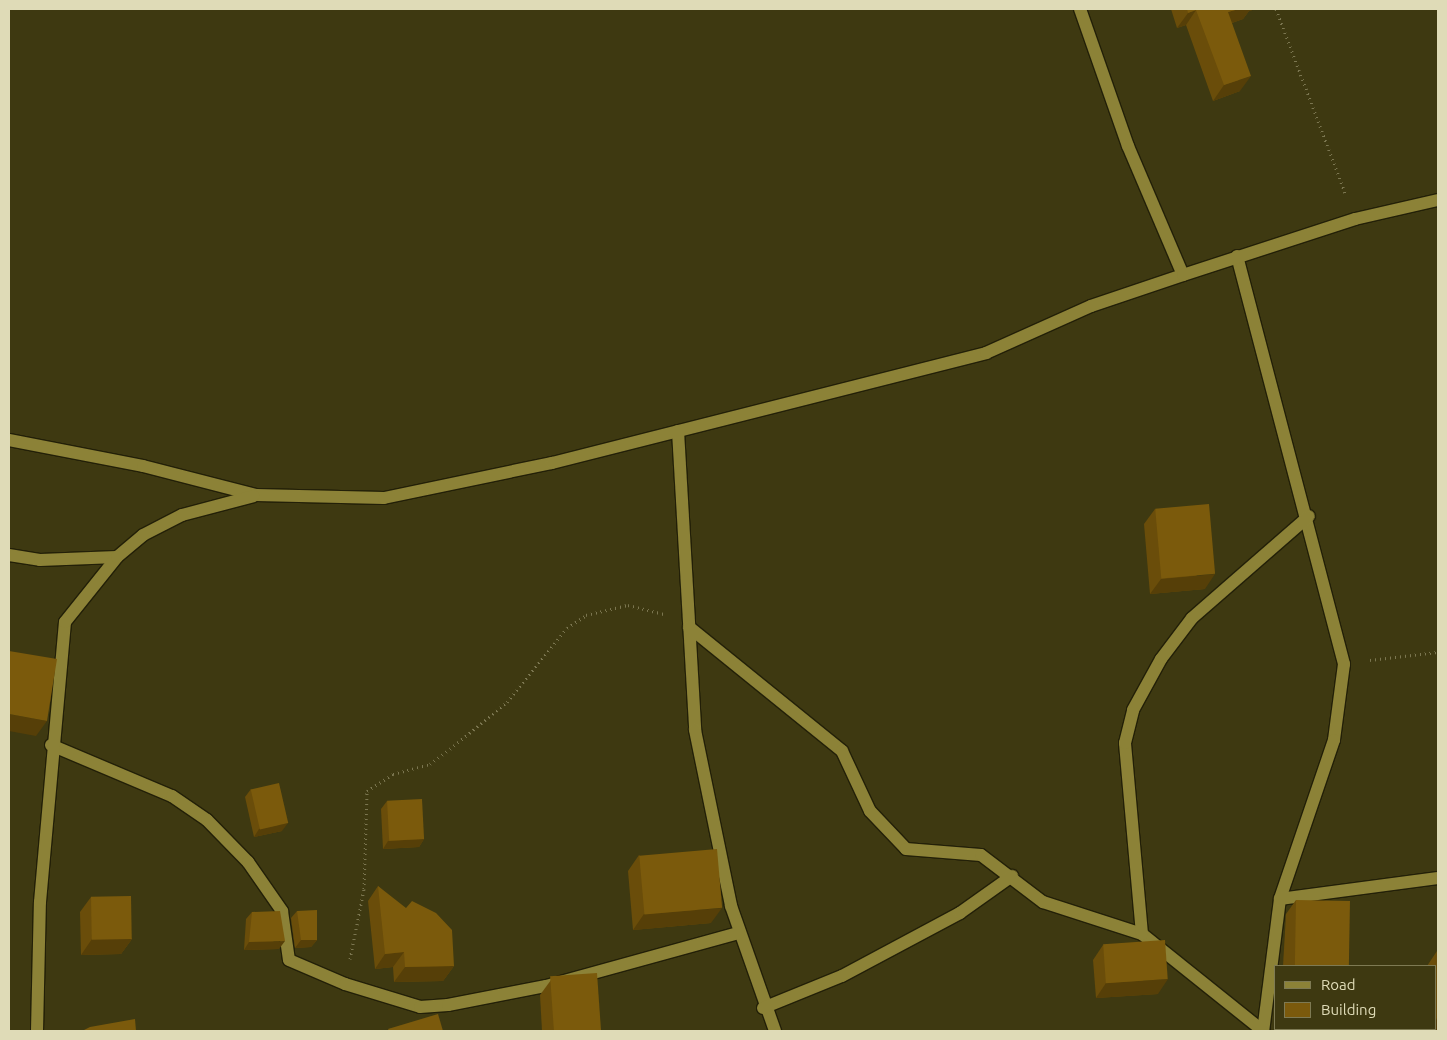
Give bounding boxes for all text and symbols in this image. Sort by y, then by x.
legend [1274,965,1437,1030]
text: Road [1321,976,1356,993]
text: Building [1321,1001,1376,1018]

